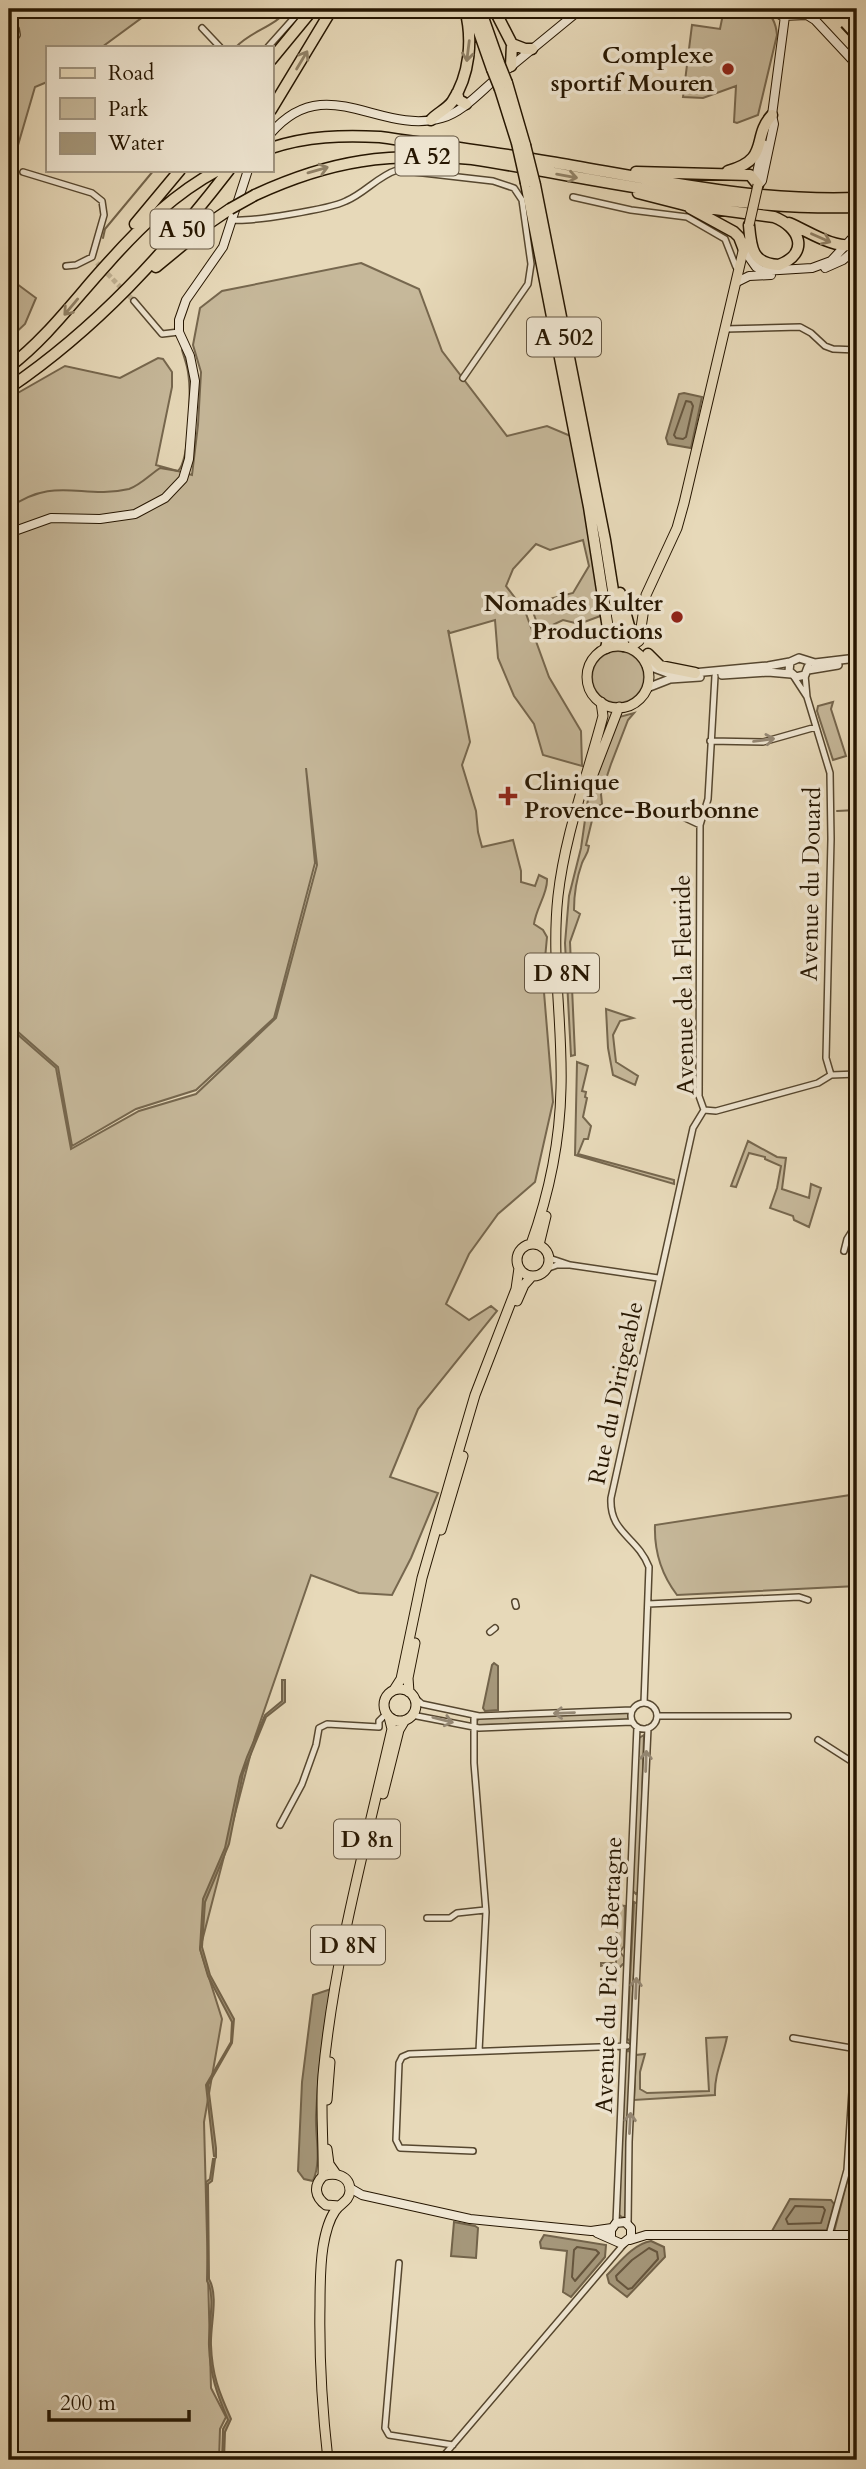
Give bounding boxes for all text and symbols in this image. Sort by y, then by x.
one-way arrow [462,39,475,62]
place label: Complexe sportif Mouren [551,39,715,100]
legend [46,46,273,172]
one-way arrow [296,50,310,70]
text: Road [108,59,154,88]
marker: Complexe sportif Mouren [720,61,736,77]
text: Park [108,95,149,124]
text: Water [107,129,164,158]
road number: A 52 [396,136,458,176]
one-way arrow [307,162,329,175]
one-way arrow [555,170,578,183]
road number: A 50 [150,210,214,248]
one-way arrow [810,232,831,245]
one-way arrow [63,298,79,316]
road number: A 502 [527,318,601,356]
place label: Nomades Kulter Productions [484,587,663,648]
marker: Nomades Kulter Productions [669,609,685,625]
one-way arrow [752,734,775,747]
place label: Clinique Provence-Bourbonne [524,766,759,827]
marker: Clinique Provence-Bourbonne [498,786,518,806]
street label: Avenue du Douard [793,786,829,981]
street label: Avenue de la Fleuride [666,875,702,1095]
road number: D 8N [525,954,599,992]
street label: Rue du Dirigeable [581,1299,651,1487]
one-way arrow [553,1707,576,1720]
one-way arrow [431,1714,454,1728]
one-way arrow [640,1749,653,1772]
road number: D 8n [334,1820,400,1858]
street label: Avenue du Pic de Bertagne [588,1836,630,2114]
road number: D 8N [311,1926,385,1964]
one-way arrow [629,1977,642,2000]
one-way arrow [623,2112,636,2135]
scale bar [49,2378,189,2422]
text: 200 m [60,2389,116,2418]

